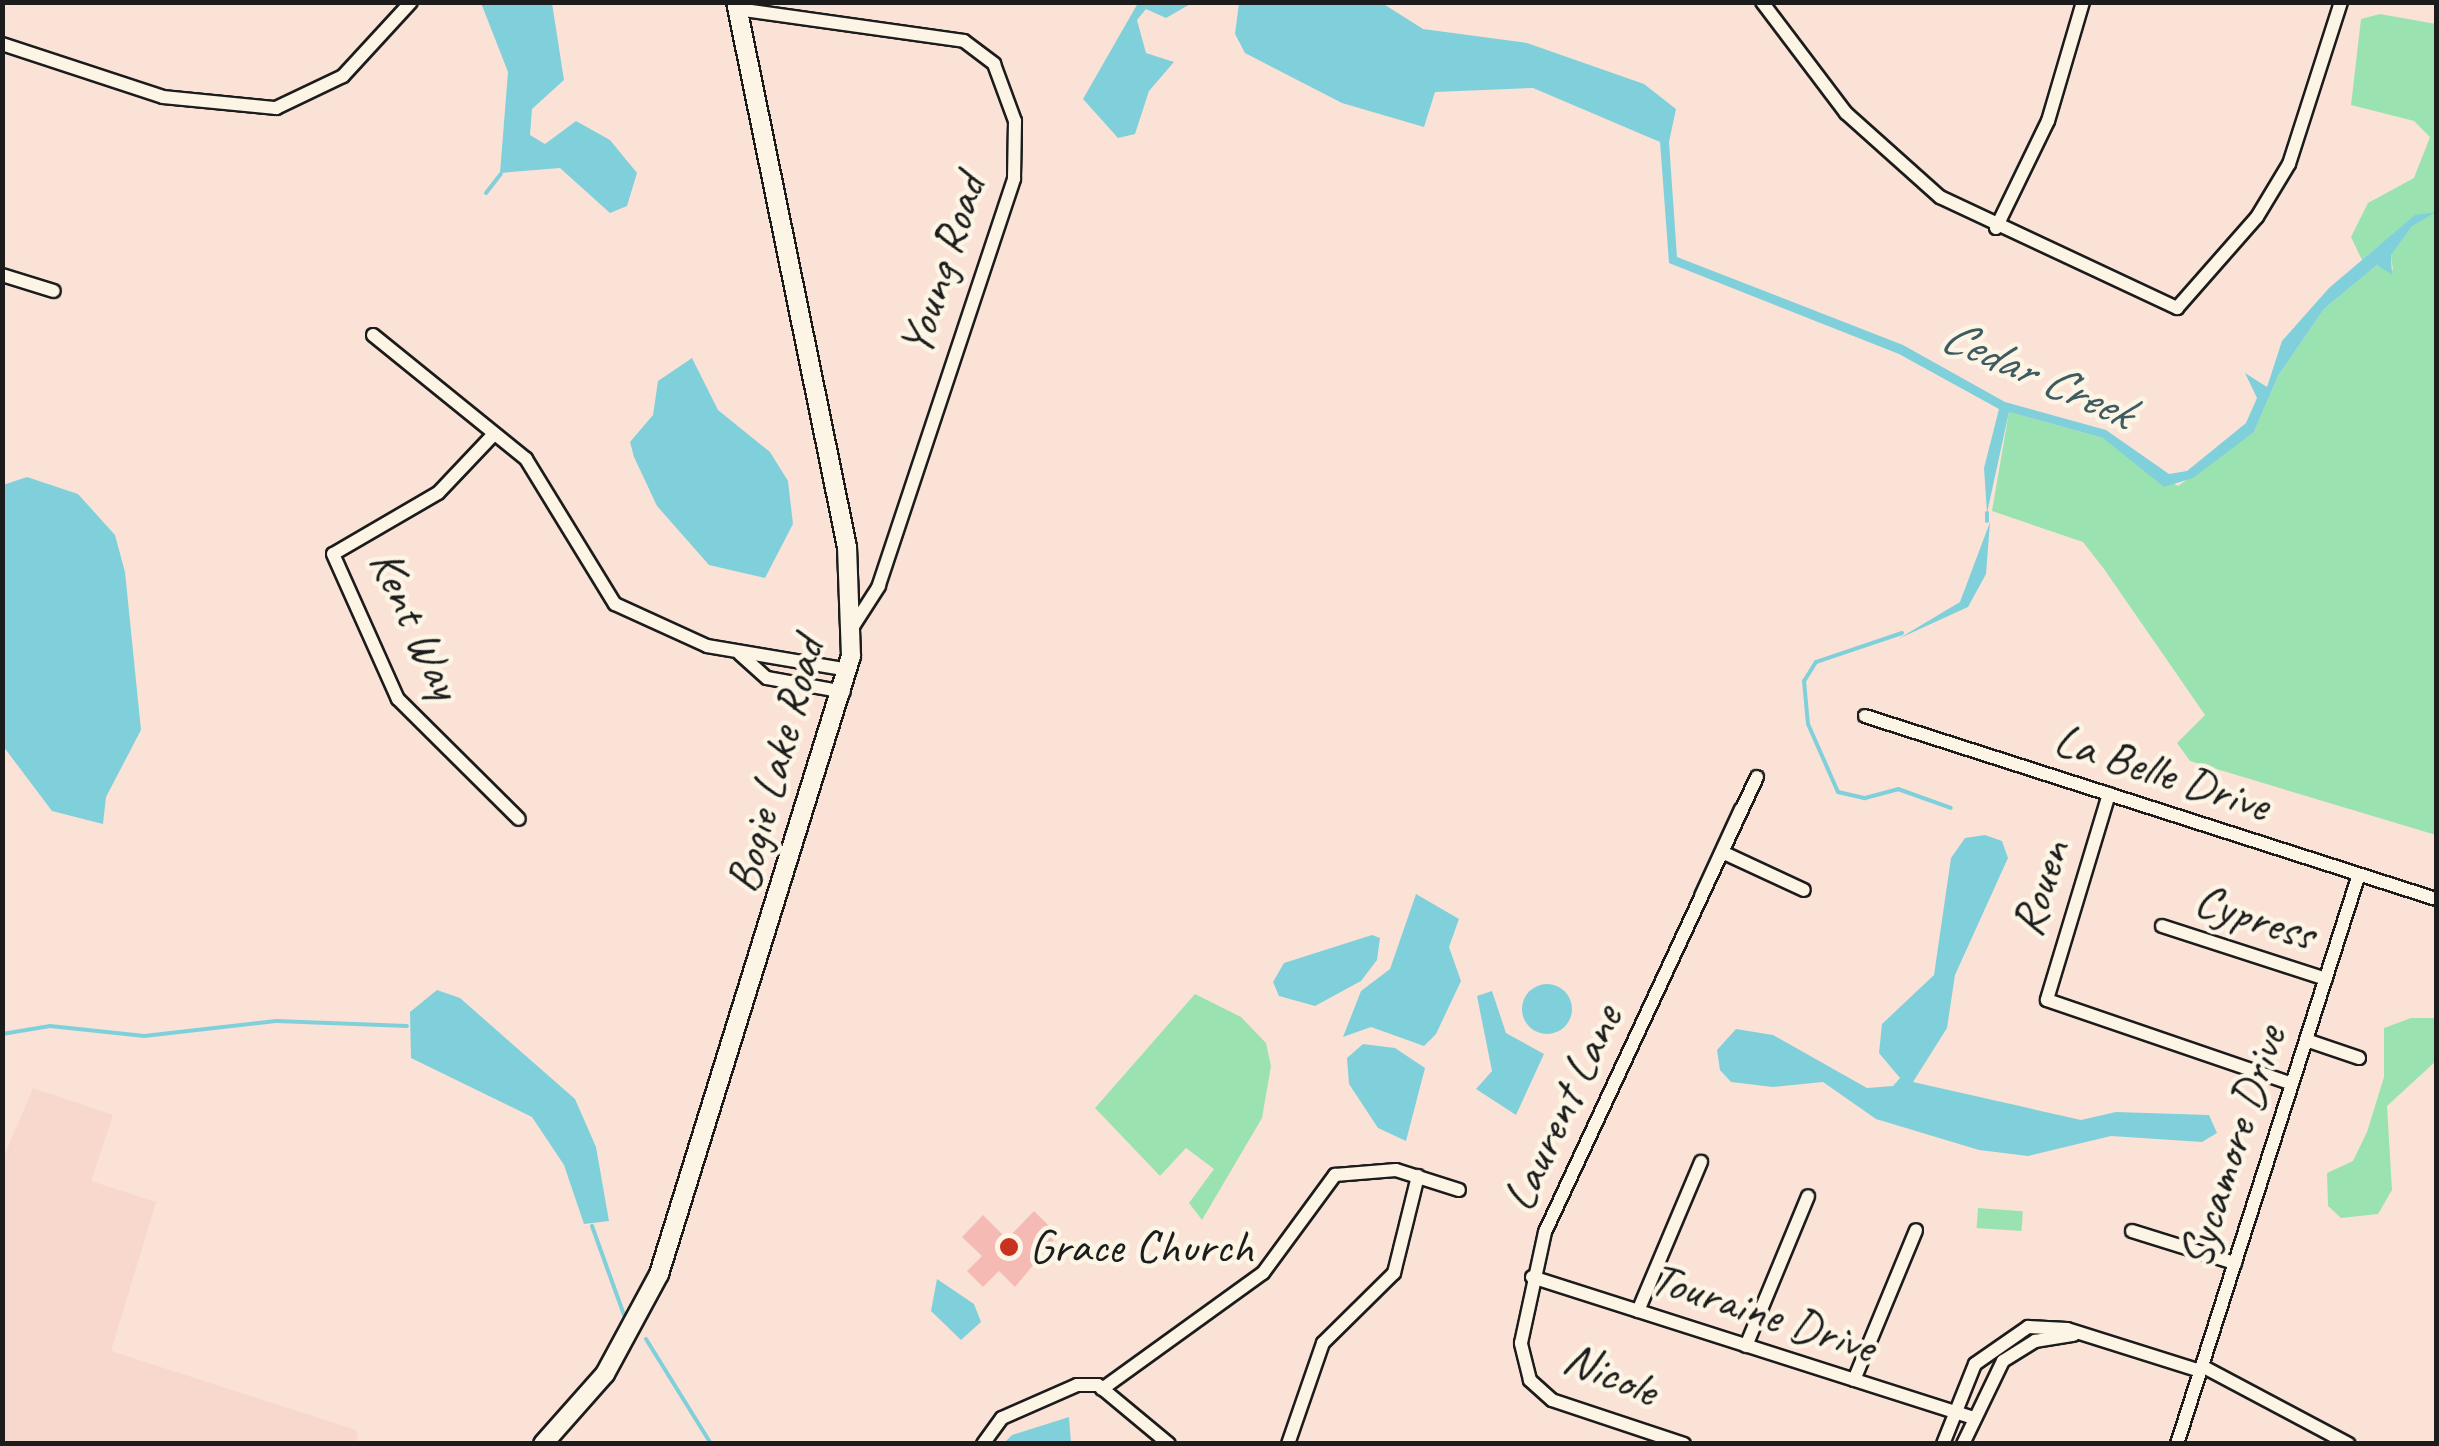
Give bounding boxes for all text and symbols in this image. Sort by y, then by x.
street label: Young Road [886,167,998,363]
water label: Cedar Creek [1933,305,2141,441]
street label: Kent Way [357,540,475,708]
street label: Bogie Lake Road [713,631,837,899]
street label: La Belle Drive [2047,710,2277,834]
street label: Rouen [1998,833,2082,943]
street label: Cypress [2188,871,2322,963]
street label: Laurent Lane [1489,996,1635,1220]
street label: Sycamore Drive [2166,1019,2298,1275]
place label: Grace Church [1029,1218,1255,1276]
marker: Grace Church [998,1236,1020,1258]
street label: Touraine Drive [1643,1249,1883,1375]
street label: Nicole [1555,1329,1667,1419]

